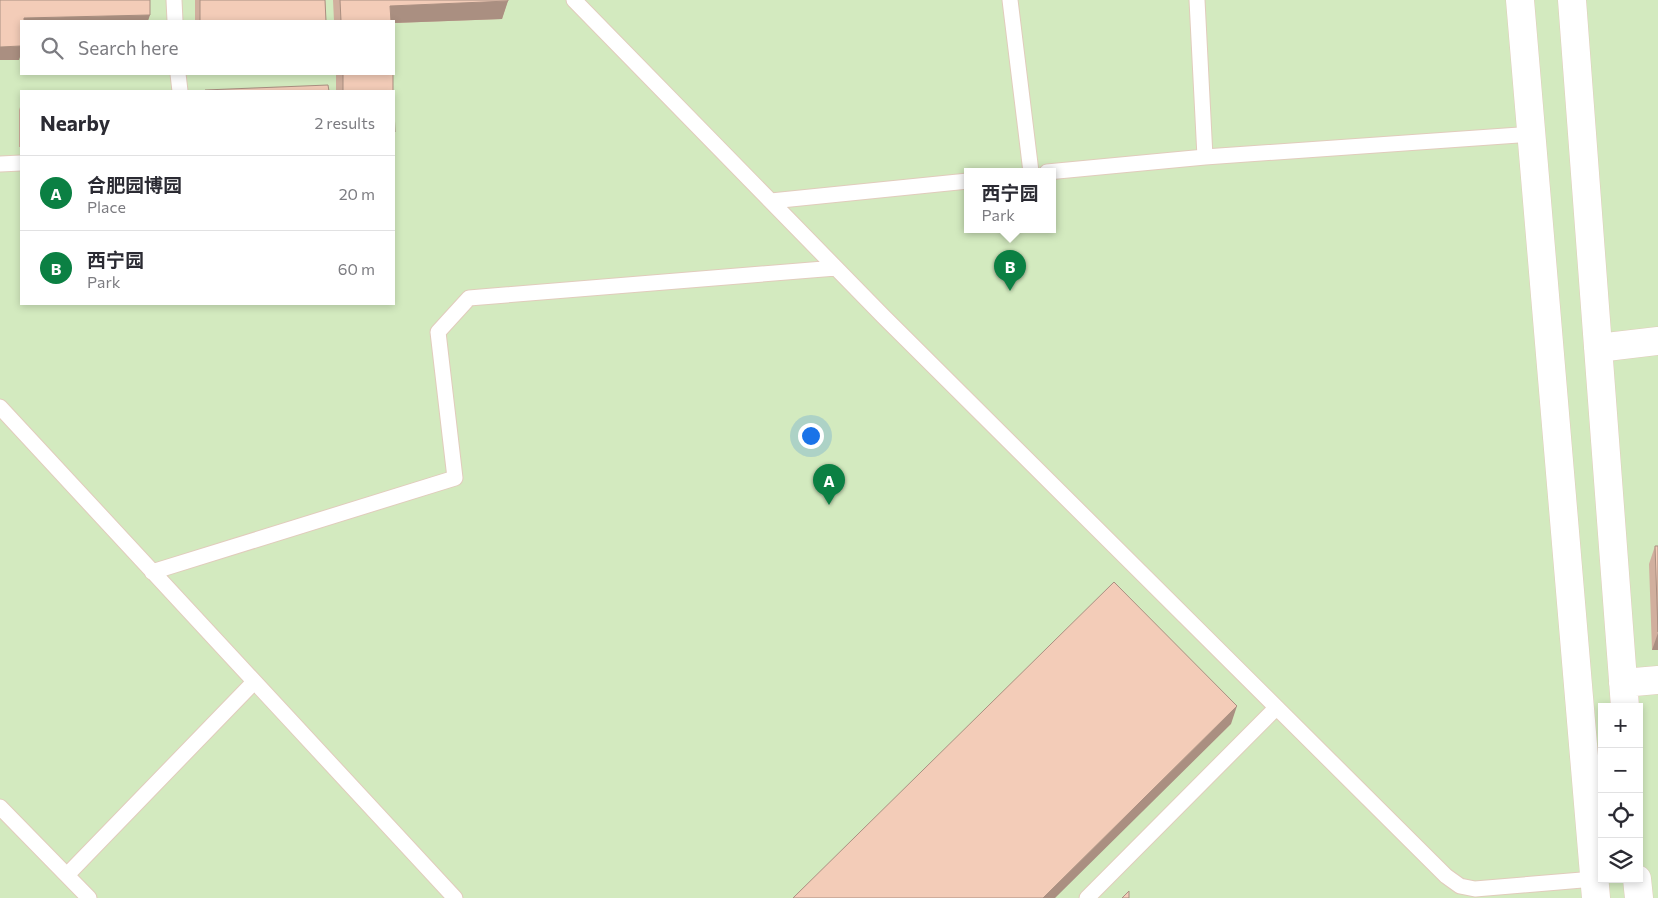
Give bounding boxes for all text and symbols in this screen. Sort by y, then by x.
search box [20,20,395,75]
icon: search [38,34,66,62]
text: Search here [78,36,178,59]
text: Nearby [40,110,110,135]
text: 2 results [314,113,375,132]
popup [964,168,1056,233]
text: 合肥园博园 [87,173,182,196]
text: 西宁园 [981,181,1039,204]
text: A [50,184,62,203]
text: 20 m [339,184,375,203]
text: Place [87,197,126,216]
text: Park [981,205,1015,224]
text: 西宁园 [87,248,144,271]
pin: B [994,250,1026,291]
text: B [51,259,61,278]
text: 60 m [338,259,375,278]
text: Park [87,272,120,291]
your location [798,423,824,449]
pin: A [813,464,845,505]
map controls [1598,703,1643,883]
button: + [1598,703,1643,748]
button: − [1598,748,1643,793]
button: locate [1598,793,1643,838]
button: layers [1598,838,1643,883]

